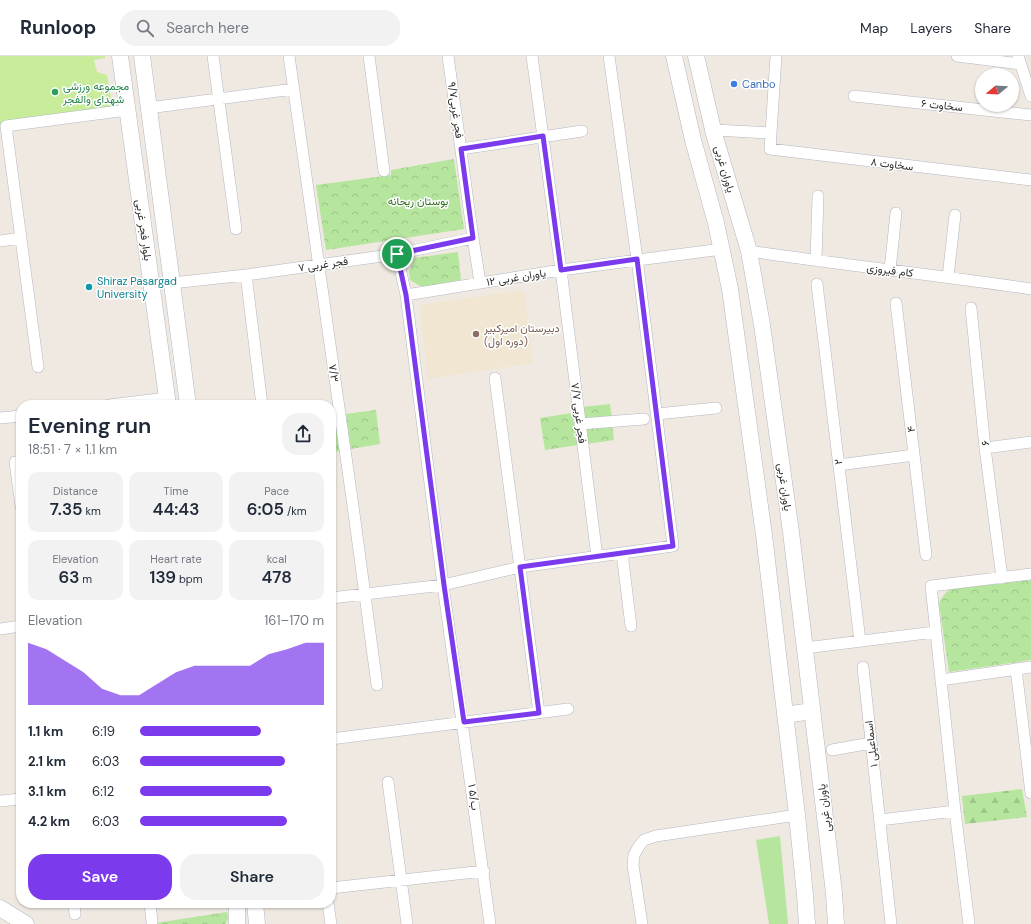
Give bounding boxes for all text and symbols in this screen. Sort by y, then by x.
search box [120,10,400,46]
text: Runloop [20,15,96,40]
icon: search [134,17,156,39]
text: Search here [166,18,249,38]
text: Map [860,19,888,37]
text: Layers [910,19,952,37]
text: Share [974,19,1011,37]
north arrow [975,68,1019,112]
map controls [975,68,1019,112]
place label: Canbo [742,77,776,91]
place label: مجموعه ورزشی شهدای والفجر [62,79,129,106]
marker: Canbo [729,79,739,89]
street label: فجر غربی۹/۷ [445,81,467,139]
marker: مجموعه ورزشی شهدای والفجر [50,87,60,97]
street label: سخاوت ۶ [920,96,964,114]
street label: یاوران غربی [712,144,738,194]
street label: سخاوت ۸ [870,154,914,174]
park label: بوستان ریحانه [388,194,448,208]
street label: بلوار فجر غربی [133,198,155,262]
pin [380,237,414,271]
icon: arrive [386,243,408,265]
street label: ۷ فجر غربی [297,254,349,274]
street label: کام فیروزی [866,260,914,281]
street label: ۱۲ یاوران غربی [485,265,547,289]
place label: Shiraz Pasargad University [97,274,177,301]
marker: Shiraz Pasargad University [84,282,94,292]
place label: دبیرستان امیرکبیر (دوره اول) [483,321,560,348]
marker: دبیرستان امیرکبیر (دوره اول) [471,329,481,339]
street label: ۷/۳ [326,363,342,383]
street label: ۷/۷ فجر غربی [568,382,590,444]
text: Evening run [28,411,151,440]
button: share [282,413,324,455]
street label: ۴ [904,425,918,433]
street label: ۶ [978,440,992,446]
text: 18:51 · 7 × 1.1 km [28,441,117,458]
street label: ۲ [831,458,845,466]
street label: یاوران غربی [775,462,795,512]
text: Distance [53,484,98,498]
text: Time [164,484,188,498]
text: Pace [264,484,289,498]
text: 7.35 [50,498,83,520]
text: 44:43 [153,498,199,520]
text: 6:05 [247,498,284,520]
text: km [83,504,101,518]
text: /km [284,504,307,518]
text: Elevation [52,552,98,566]
text: Heart rate [150,552,202,566]
text: kcal [267,552,287,566]
text: 63 [58,566,79,588]
text: 139 [150,566,176,588]
text: 478 [261,566,292,588]
text: m [79,572,92,586]
text: bpm [176,572,202,586]
text: Elevation [28,612,82,629]
text: 161–170 m [264,612,324,629]
street label: اسماعیلی ۱ [861,720,881,768]
text: 1.1 km [28,723,63,740]
text: 6:19 [92,723,115,740]
text: 2.1 km [28,753,66,770]
text: 6:03 [92,753,119,770]
text: 3.1 km [28,783,66,800]
text: 6:12 [92,783,114,800]
street label: ۱ ب/۵ [465,783,483,811]
street label: یاوران غربی [814,783,834,833]
text: 4.2 km [28,813,70,830]
text: 6:03 [92,813,119,830]
button: Save [28,854,172,900]
button: Share [180,854,324,900]

